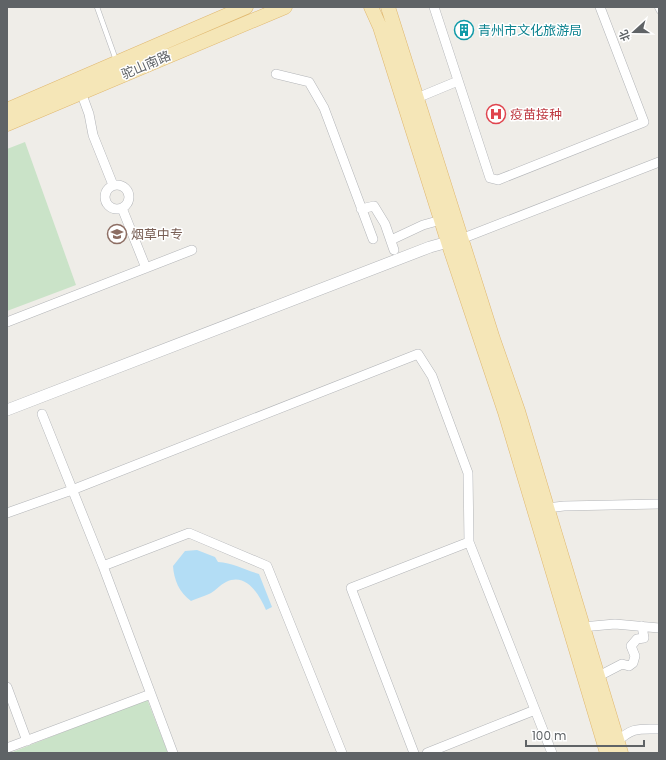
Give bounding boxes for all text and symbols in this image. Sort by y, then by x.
north arrow [614,12,654,52]
building icon: 青州市文化旅游局 [453,19,475,41]
place label: 青州市文化旅游局 [478,21,582,40]
text: 北 [615,28,634,44]
street label: 驼山南路 [118,46,174,84]
hospital icon: 疫苗接种 [485,103,507,125]
place label: 疫苗接种 [510,105,562,124]
school or university icon: 烟草中专 [106,223,128,245]
place label: 烟草中专 [131,225,183,244]
scale bar [526,722,644,748]
text: 100 m [532,727,566,744]

